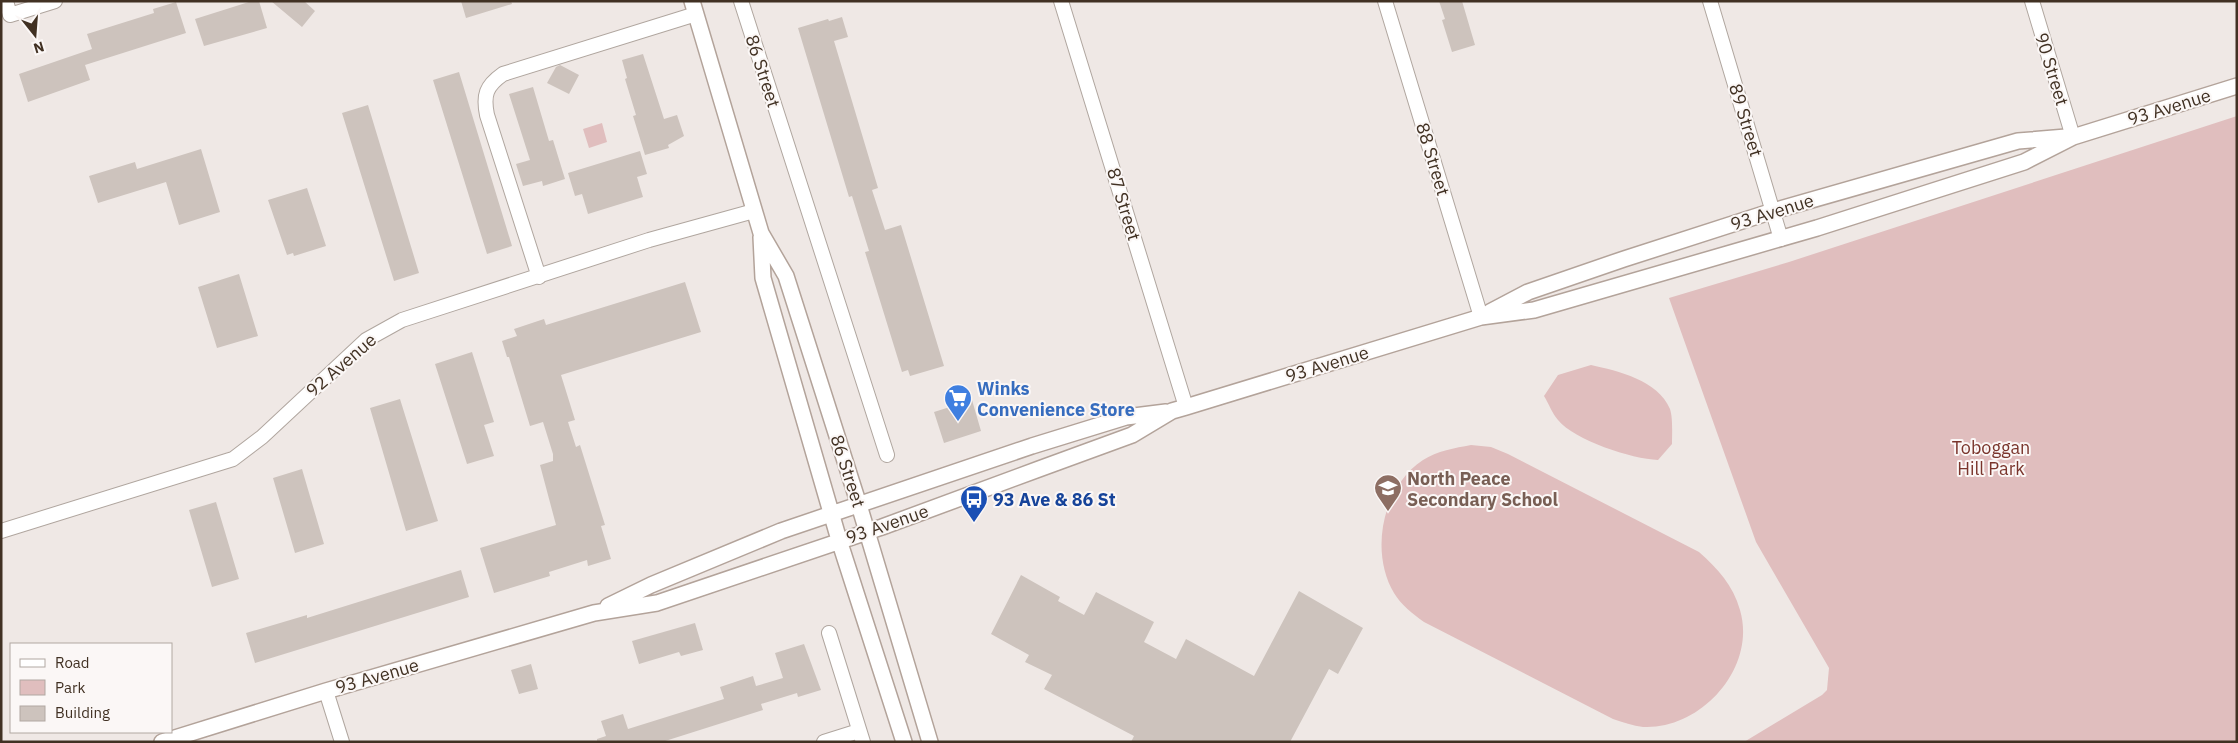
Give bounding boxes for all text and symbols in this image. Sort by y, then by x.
north arrow [10,10,60,60]
street label: 90 Street [2030,30,2074,108]
street label: 86 Street [740,32,786,110]
text: N [31,37,46,58]
street label: 89 Street [1724,81,1768,159]
street label: 93 Avenue [2125,83,2214,131]
street label: 88 Street [1411,120,1455,198]
street label: 87 Street [1102,165,1146,243]
street label: 93 Avenue [1728,188,1817,236]
street label: 92 Avenue [301,328,381,402]
street label: 93 Avenue [1283,340,1372,388]
place label: Winks Convenience Store [977,377,1135,421]
supermarket icon: Winks Convenience Store [943,383,973,422]
street label: 86 Street [825,432,871,510]
park label: Toboggan Hill Park [1952,436,2030,480]
place label: North Peace Secondary School [1407,467,1558,511]
school or university icon: North Peace Secondary School [1373,473,1403,512]
bus stop icon: 93 Ave & 86 St [959,484,989,523]
place label: 93 Ave & 86 St [993,488,1116,511]
street label: 93 Avenue [843,499,931,549]
legend [10,643,172,733]
text: Road [55,653,90,672]
street label: 93 Avenue [333,653,422,699]
text: Park [55,678,85,697]
text: Building [55,703,110,722]

